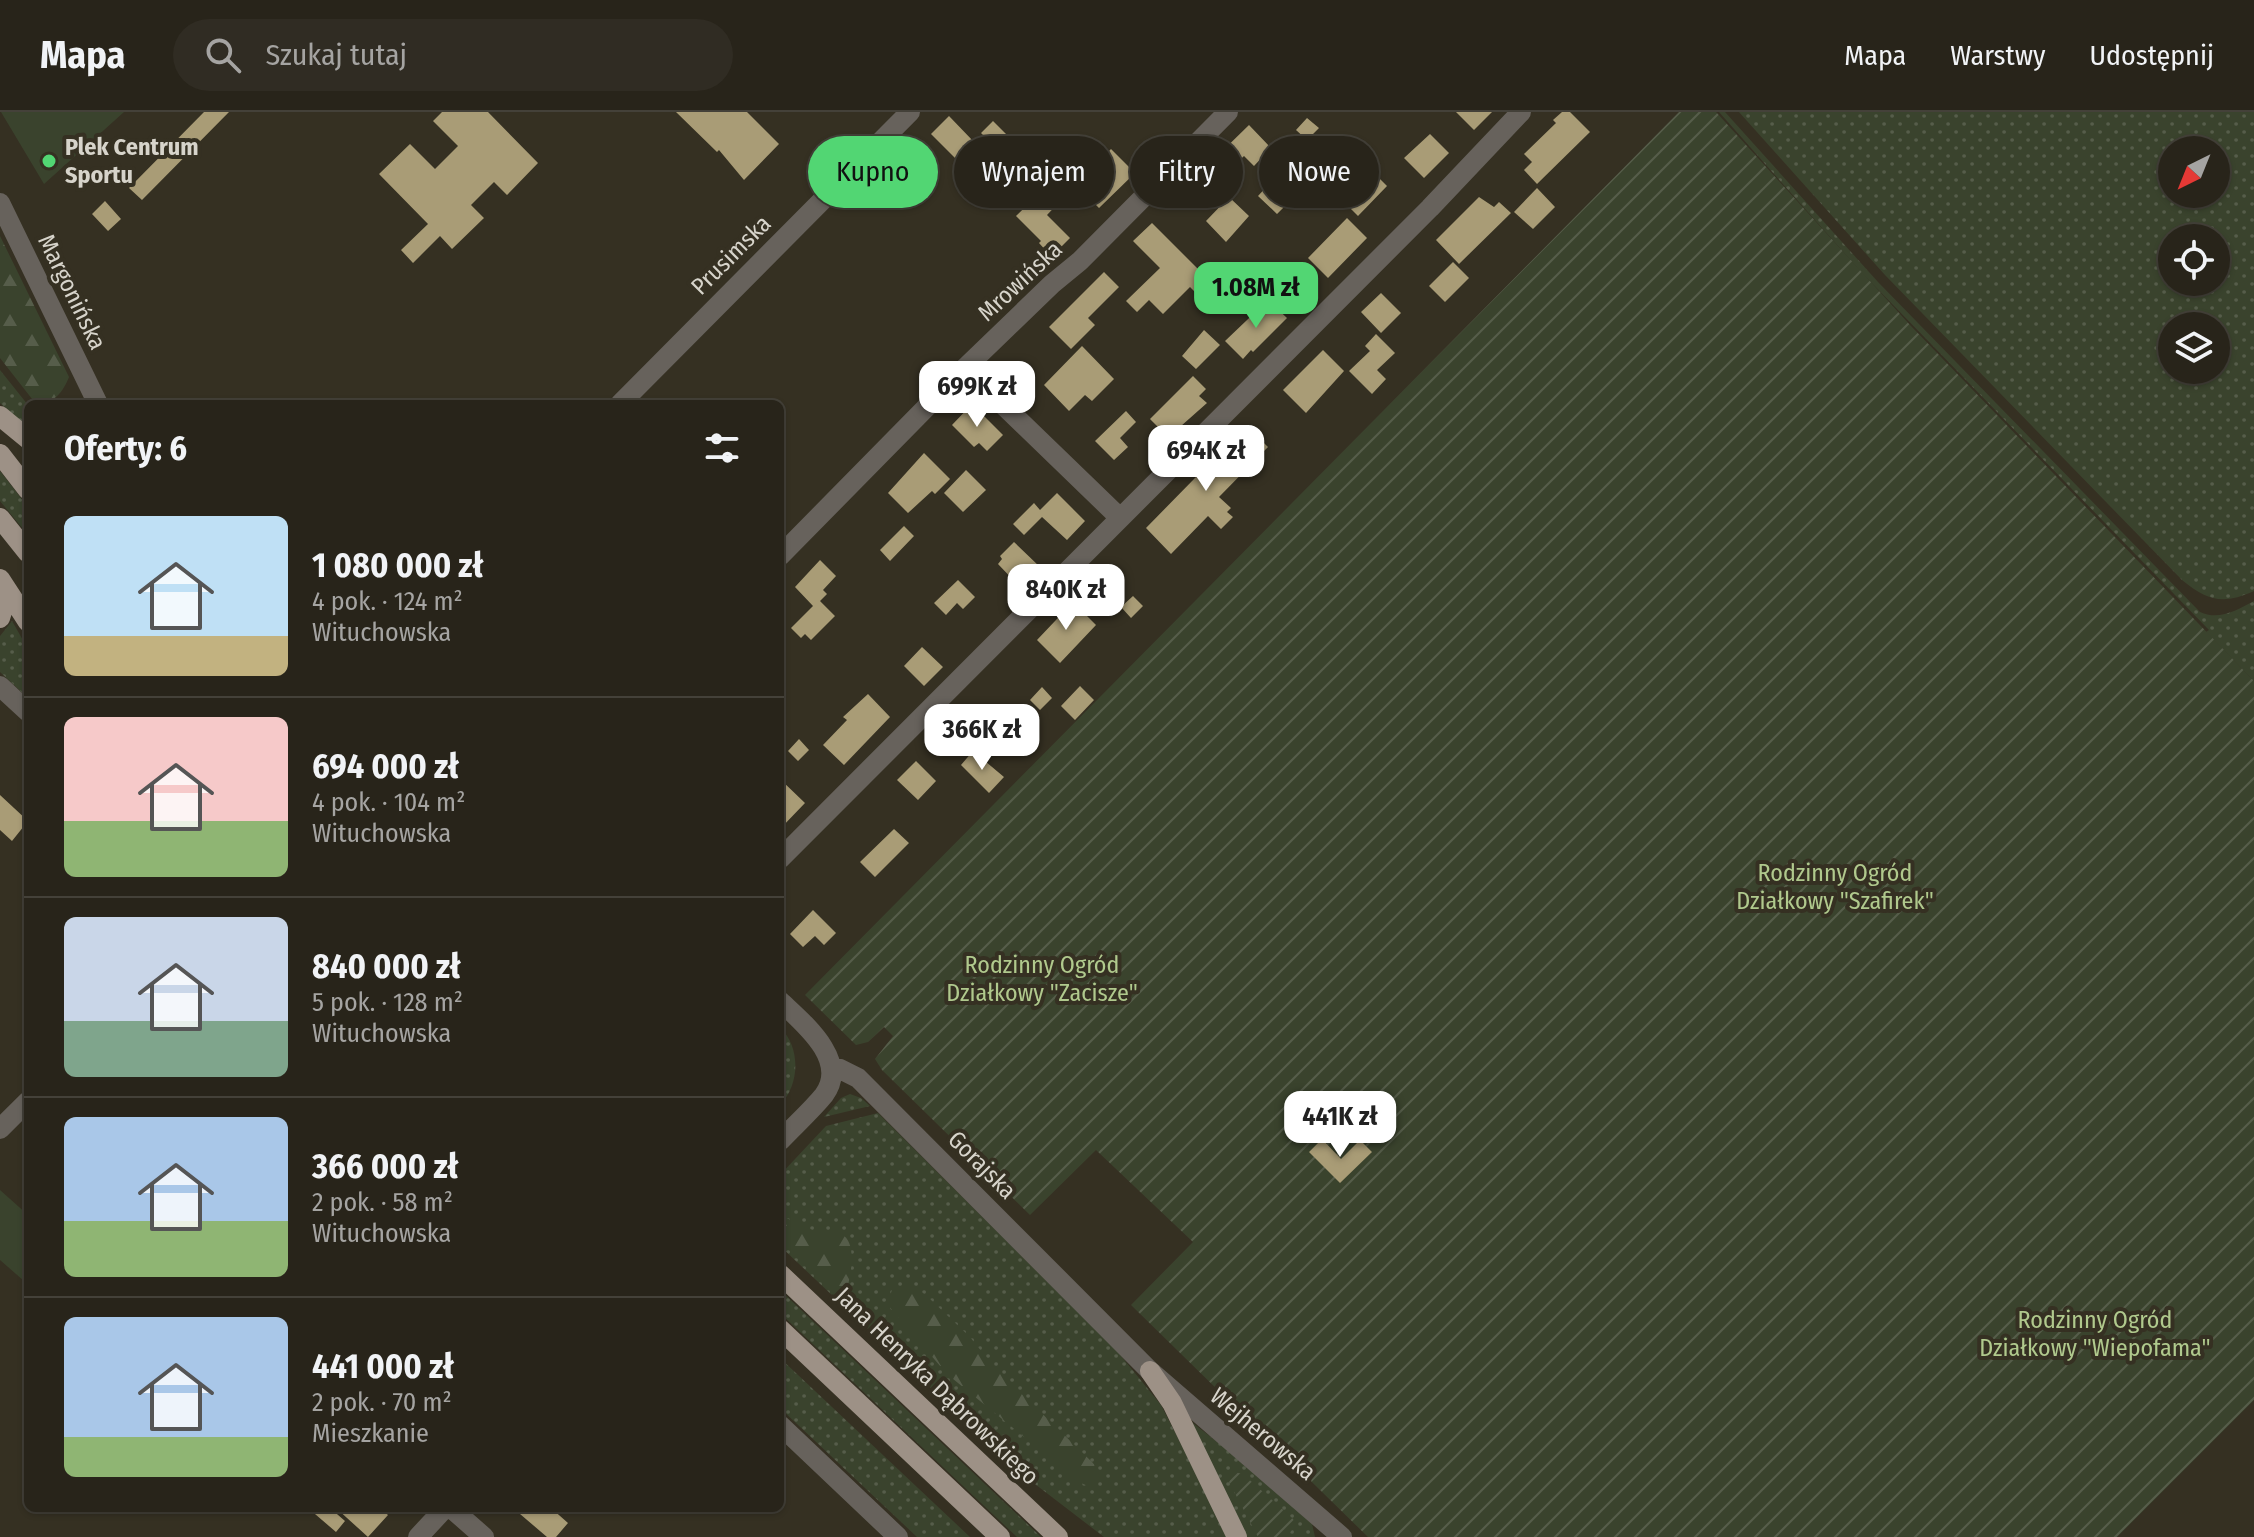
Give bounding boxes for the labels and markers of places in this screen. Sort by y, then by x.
place label: Plek Centrum Sportu [65,133,198,189]
marker: Plek Centrum Sportu [40,152,58,170]
pin: 1.08M zł [1173,262,1339,330]
pin: 699K zł [903,361,1051,429]
pin: 694K zł [1132,425,1280,493]
pin: 840K zł [992,564,1140,632]
pin: 366K zł [908,704,1056,772]
pin: 441K zł [1266,1091,1414,1159]

